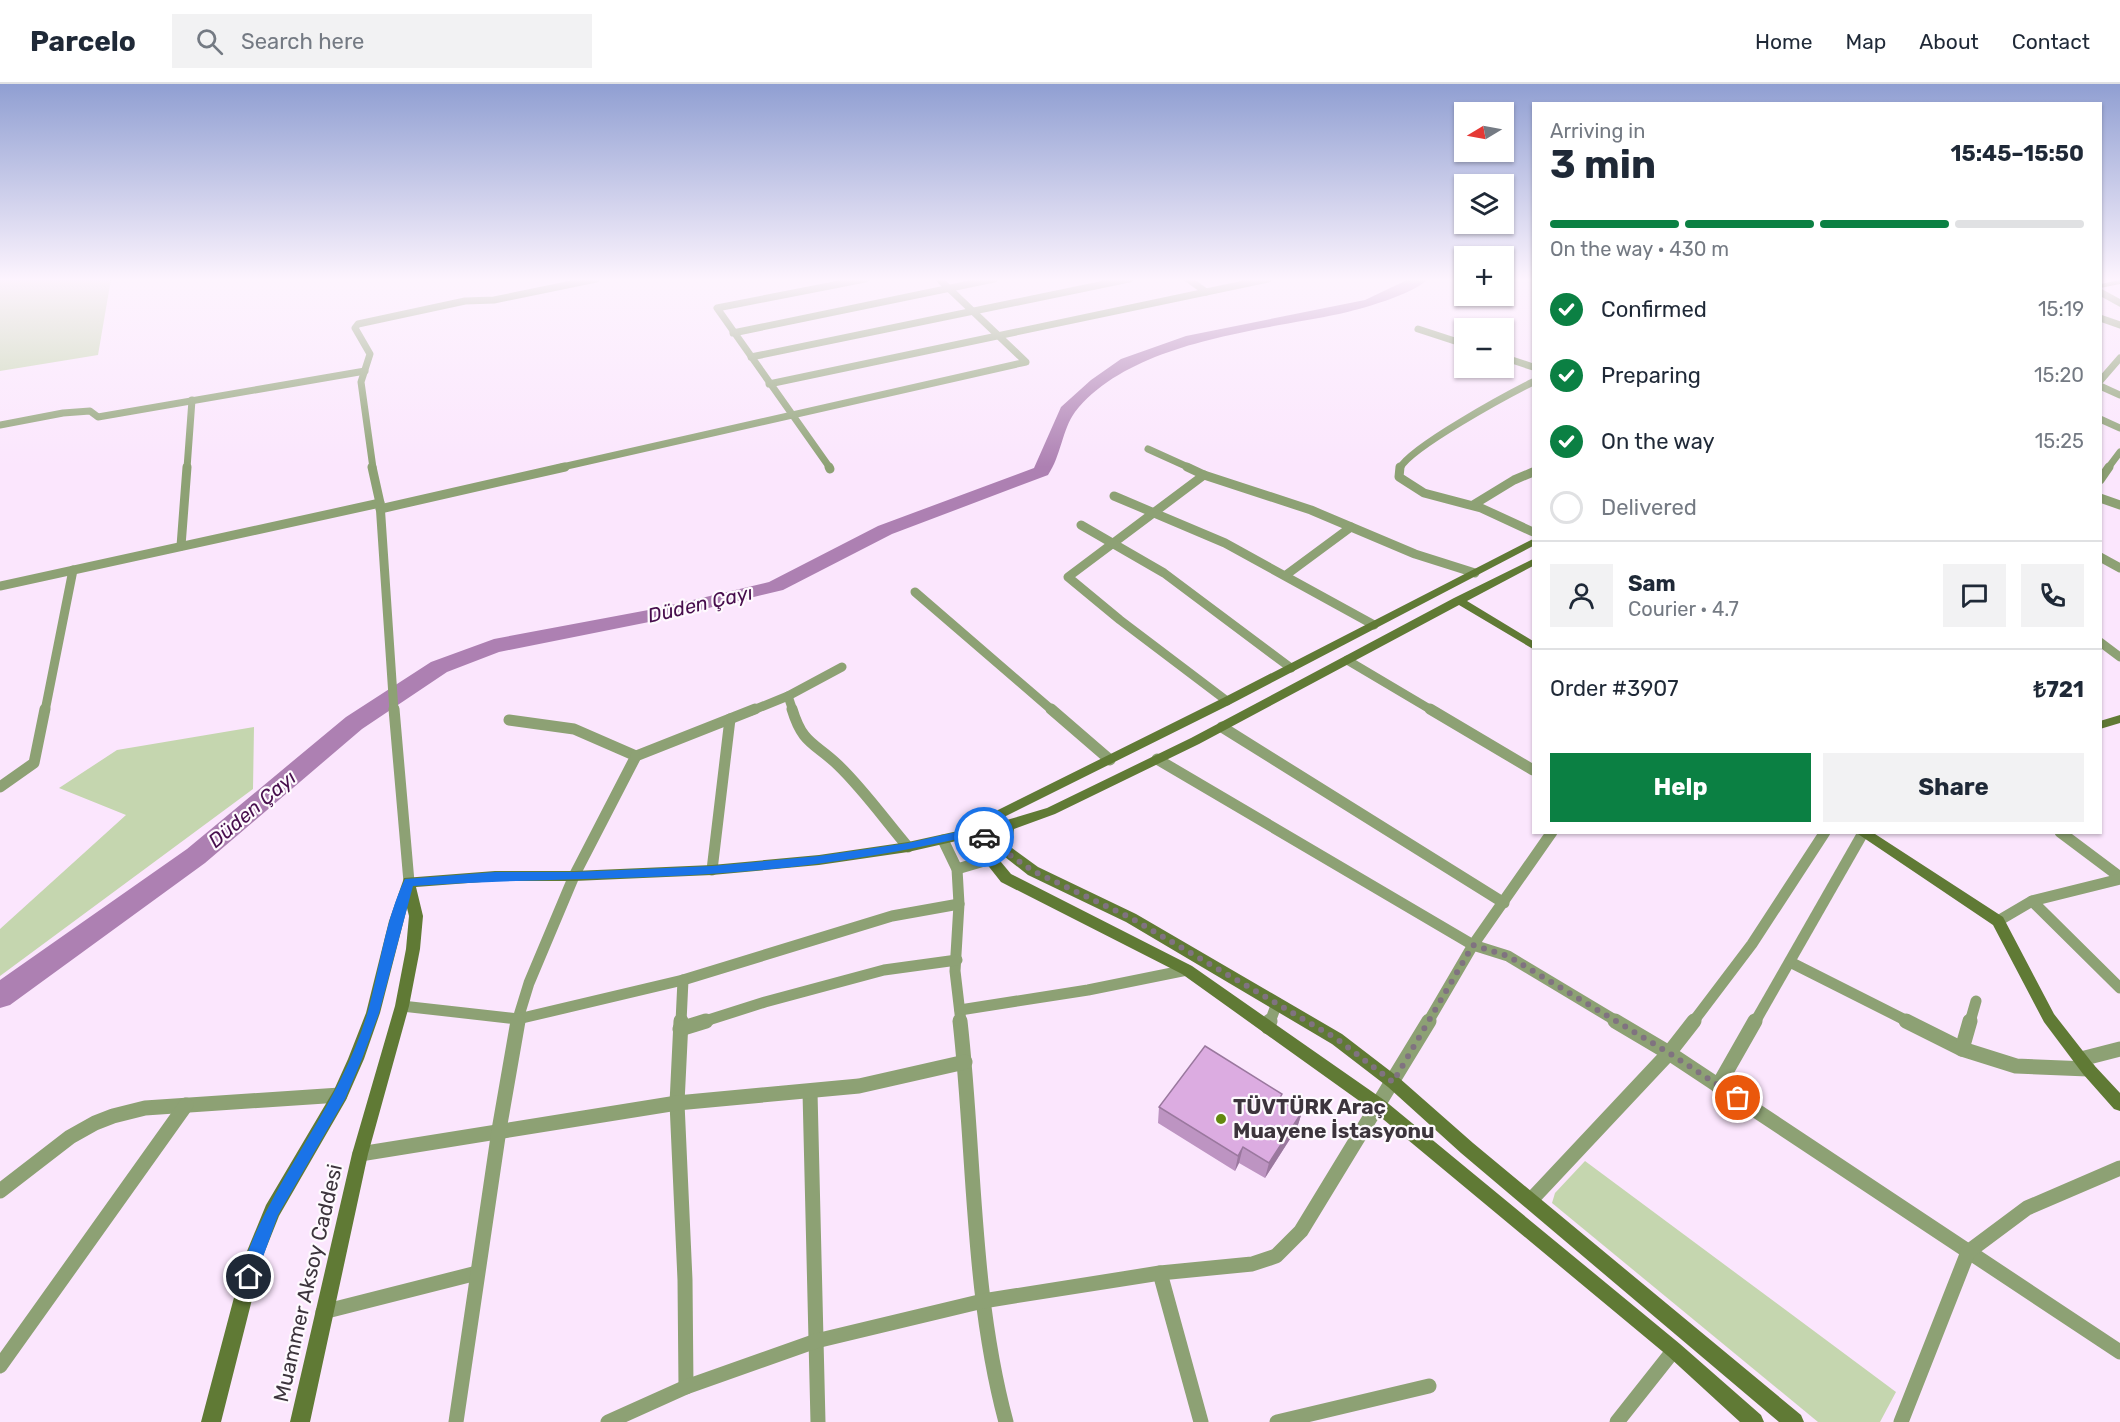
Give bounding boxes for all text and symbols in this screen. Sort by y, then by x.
search box [172,14,592,68]
text: Parcelo [30,25,136,58]
icon: search [193,25,226,58]
text: Search here [241,28,364,55]
text: Home [1755,29,1812,54]
text: Map [1845,29,1886,54]
text: About [1919,29,1979,54]
text: Contact [2012,29,2090,54]
north arrow [1454,102,1514,162]
map controls [1454,102,1514,378]
text: Arriving in [1550,119,1645,143]
text: 15:45–15:50 [1951,140,2084,167]
text: 3 min [1550,142,1656,188]
button: layers [1454,174,1514,234]
text: On the way · 430 m [1550,237,1729,261]
button: + [1454,246,1514,306]
icon: check [1550,293,1583,326]
text: Confirmed [1601,296,1707,323]
text: 15:19 [2038,297,2084,321]
button: − [1454,318,1514,378]
icon: check [1550,359,1583,392]
text: Preparing [1601,362,1701,389]
text: 15:20 [2034,363,2084,387]
icon: check [1550,425,1583,458]
text: On the way [1601,428,1715,455]
text: 15:25 [2035,429,2084,453]
text: Delivered [1601,494,1697,521]
button: person [1550,564,1613,627]
button: chat [1943,564,2006,627]
button: phone [2021,564,2084,627]
text: Sam [1628,570,1676,597]
water label: Düden Çayı [645,580,755,628]
text: Courier · 4.7 [1628,597,1739,621]
text: Order #3907 [1550,675,1679,702]
text: ₺721 [2034,676,2084,703]
button: Help [1550,753,1811,822]
button: Share [1823,753,2084,822]
water label: Düden Çayı [203,765,301,853]
courier [954,807,1014,867]
icon: car [968,821,1001,854]
pin [1712,1072,1763,1123]
icon: bag [1721,1081,1754,1114]
place label: TÜVTÜRK Araç Muayene İstasyonu [1233,1094,1435,1143]
marker: TÜVTÜRK Araç Muayene İstasyonu [1214,1112,1228,1126]
street label: Muammer Aksoy Caddesi [268,1161,347,1404]
pin [223,1251,274,1302]
icon: home [232,1260,265,1293]

